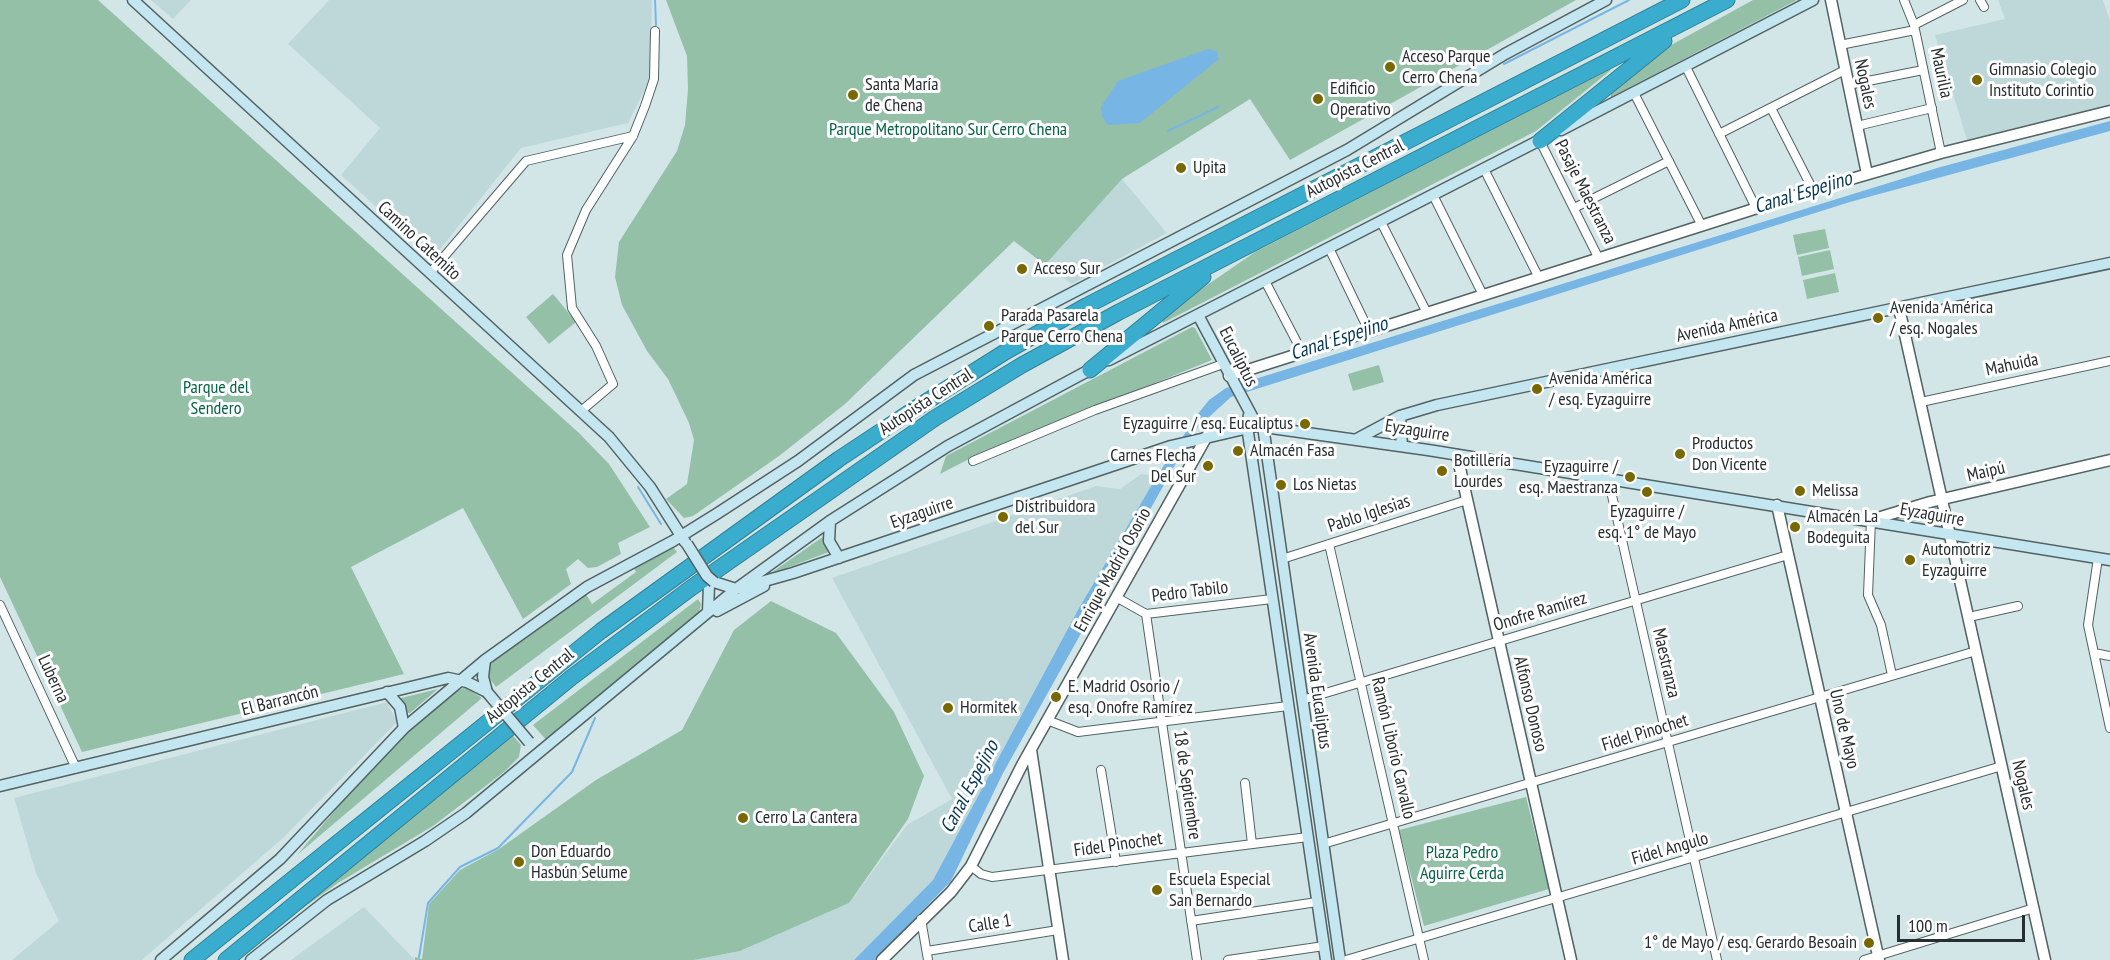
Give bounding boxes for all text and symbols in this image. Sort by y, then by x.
place label: Acceso Parque Cerro Chena [1402,46,1490,88]
street label: Maurilia [1925,46,1957,100]
street label: Nogales [1849,57,1881,111]
place label: Gimnasio Colegio Instituto Corintio [1989,59,2097,101]
marker: Acceso Parque Cerro Chena [1383,60,1397,74]
marker: Gimnasio Colegio Instituto Corintio [1970,73,1984,87]
place label: Santa María de Chena [865,74,938,116]
place label: Edificio Operativo [1330,78,1391,121]
marker: Santa María de Chena [846,88,860,102]
marker: Edificio Operativo [1311,92,1325,106]
park label: Parque Metropolitano Sur Cerro Chena [829,119,1067,141]
street label: Autopista Central [1302,135,1408,203]
street label: Pasaje Maestranza [1549,136,1621,248]
place label: Upita [1193,157,1226,179]
marker: Upita [1174,161,1188,175]
water label: Canal Espejino [1751,167,1855,219]
street label: Camino Catemito [373,197,465,285]
place label: Acceso Sur [1034,258,1100,280]
marker: Acceso Sur [1015,262,1029,276]
place label: Avenida América / esq. Nogales [1890,297,1993,340]
place label: Parada Pasarela Parque Cerro Chena [1001,305,1123,348]
street label: Avenida América [1674,305,1780,347]
marker: Avenida América / esq. Nogales [1871,311,1885,325]
water label: Canal Espejino [1287,312,1391,366]
marker: Parada Pasarela Parque Cerro Chena [982,319,996,333]
street label: Eucaliptus [1214,324,1262,390]
street label: Mahuida [1984,349,2040,381]
street label: Autopista Central [875,364,977,440]
place label: Avenida América / esq. Eyzaguirre [1549,368,1652,410]
park label: Parque del Sendero [183,377,249,420]
marker: Avenida América / esq. Eyzaguirre [1530,382,1544,396]
place label: Eyzaguirre / esq. Eucaliptus [1123,413,1293,435]
street label: Eyzaguirre [1383,415,1451,447]
marker: Eyzaguirre / esq. Eucaliptus [1298,417,1312,431]
place label: Productos Don Vicente [1692,433,1767,476]
place label: Almacén Fasa [1250,440,1335,462]
marker: Almacén Fasa [1231,444,1245,458]
place label: Carnes Flecha Del Sur [1110,445,1196,488]
marker: Productos Don Vicente [1673,447,1687,461]
place label: Botillería Lourdes [1454,450,1511,492]
place label: Eyzaguirre / esq. Maestranza [1519,456,1618,498]
street label: Maipú [1965,457,2007,487]
marker: Carnes Flecha Del Sur [1201,459,1215,473]
marker: Botillería Lourdes [1435,464,1449,478]
marker: Eyzaguirre / esq. Maestranza [1623,470,1637,484]
place label: Los Nietas [1293,474,1357,496]
marker: Los Nietas [1274,478,1288,492]
place label: Melissa [1812,480,1858,502]
marker: Melissa [1793,484,1807,498]
marker: Eyzaguirre / esq. 1° de Mayo [1640,485,1654,499]
street label: Pablo Iglesias [1325,491,1413,537]
street label: Eyzaguirre [888,492,956,534]
place label: Distribuidora del Sur [1015,496,1095,538]
street label: Eyzaguirre [1898,499,1966,531]
place label: Eyzaguirre / esq. 1° de Mayo [1598,501,1696,544]
street label: Enrique Madrid Osorio [1070,504,1156,636]
place label: Almacén La Bodeguita [1807,506,1878,548]
marker: Distribuidora del Sur [996,510,1010,524]
marker: Almacén La Bodeguita [1788,520,1802,534]
place label: Automotriz Eyzaguirre [1922,539,1991,582]
marker: Automotriz Eyzaguirre [1903,553,1917,567]
street label: Pedro Tabilo [1151,577,1229,607]
street label: Onofre Ramírez [1491,588,1589,636]
street label: Maestranza [1648,626,1684,700]
street label: Avenida Eucaliptus [1298,632,1336,750]
street label: Autopista Central [482,644,578,728]
street label: Luberna [33,652,73,706]
street label: Alfonso Donoso [1509,654,1551,754]
street label: Ramón Liborio Carvallo [1366,675,1420,821]
place label: E. Madrid Osorio / esq. Onofre Ramírez [1068,676,1193,718]
street label: El Barrancón [239,681,321,721]
street label: Uno de Mayo [1824,687,1864,771]
marker: E. Madrid Osorio / esq. Onofre Ramírez [1049,690,1063,704]
place label: Hormitek [960,697,1017,719]
marker: Hormitek [941,701,955,715]
street label: Fidel Pinochet [1599,710,1691,756]
street label: 18 de Septiembre [1169,729,1205,841]
water label: Canal Espejino [936,737,1004,837]
street label: Nogales [2007,758,2039,812]
place label: Cerro La Cantera [755,807,857,829]
marker: Cerro La Cantera [736,811,750,825]
street label: Fidel Pinochet [1072,828,1164,862]
street label: Fidel Angulo [1629,828,1711,870]
place label: Don Eduardo Hasbún Selume [531,841,628,884]
park label: Plaza Pedro Aguirre Cerda [1420,842,1504,884]
marker: Don Eduardo Hasbún Selume [512,855,526,869]
place label: Escuela Especial San Bernardo [1169,869,1270,912]
marker: Escuela Especial San Bernardo [1150,883,1164,897]
scale bar [1900,903,2028,941]
street label: Calle 1 [967,910,1013,938]
text: 100 m [1908,914,1948,937]
place label: 1° de Mayo / esq. Gerardo Besoain [1644,932,1857,954]
marker: 1° de Mayo / esq. Gerardo Besoain [1862,936,1876,950]

